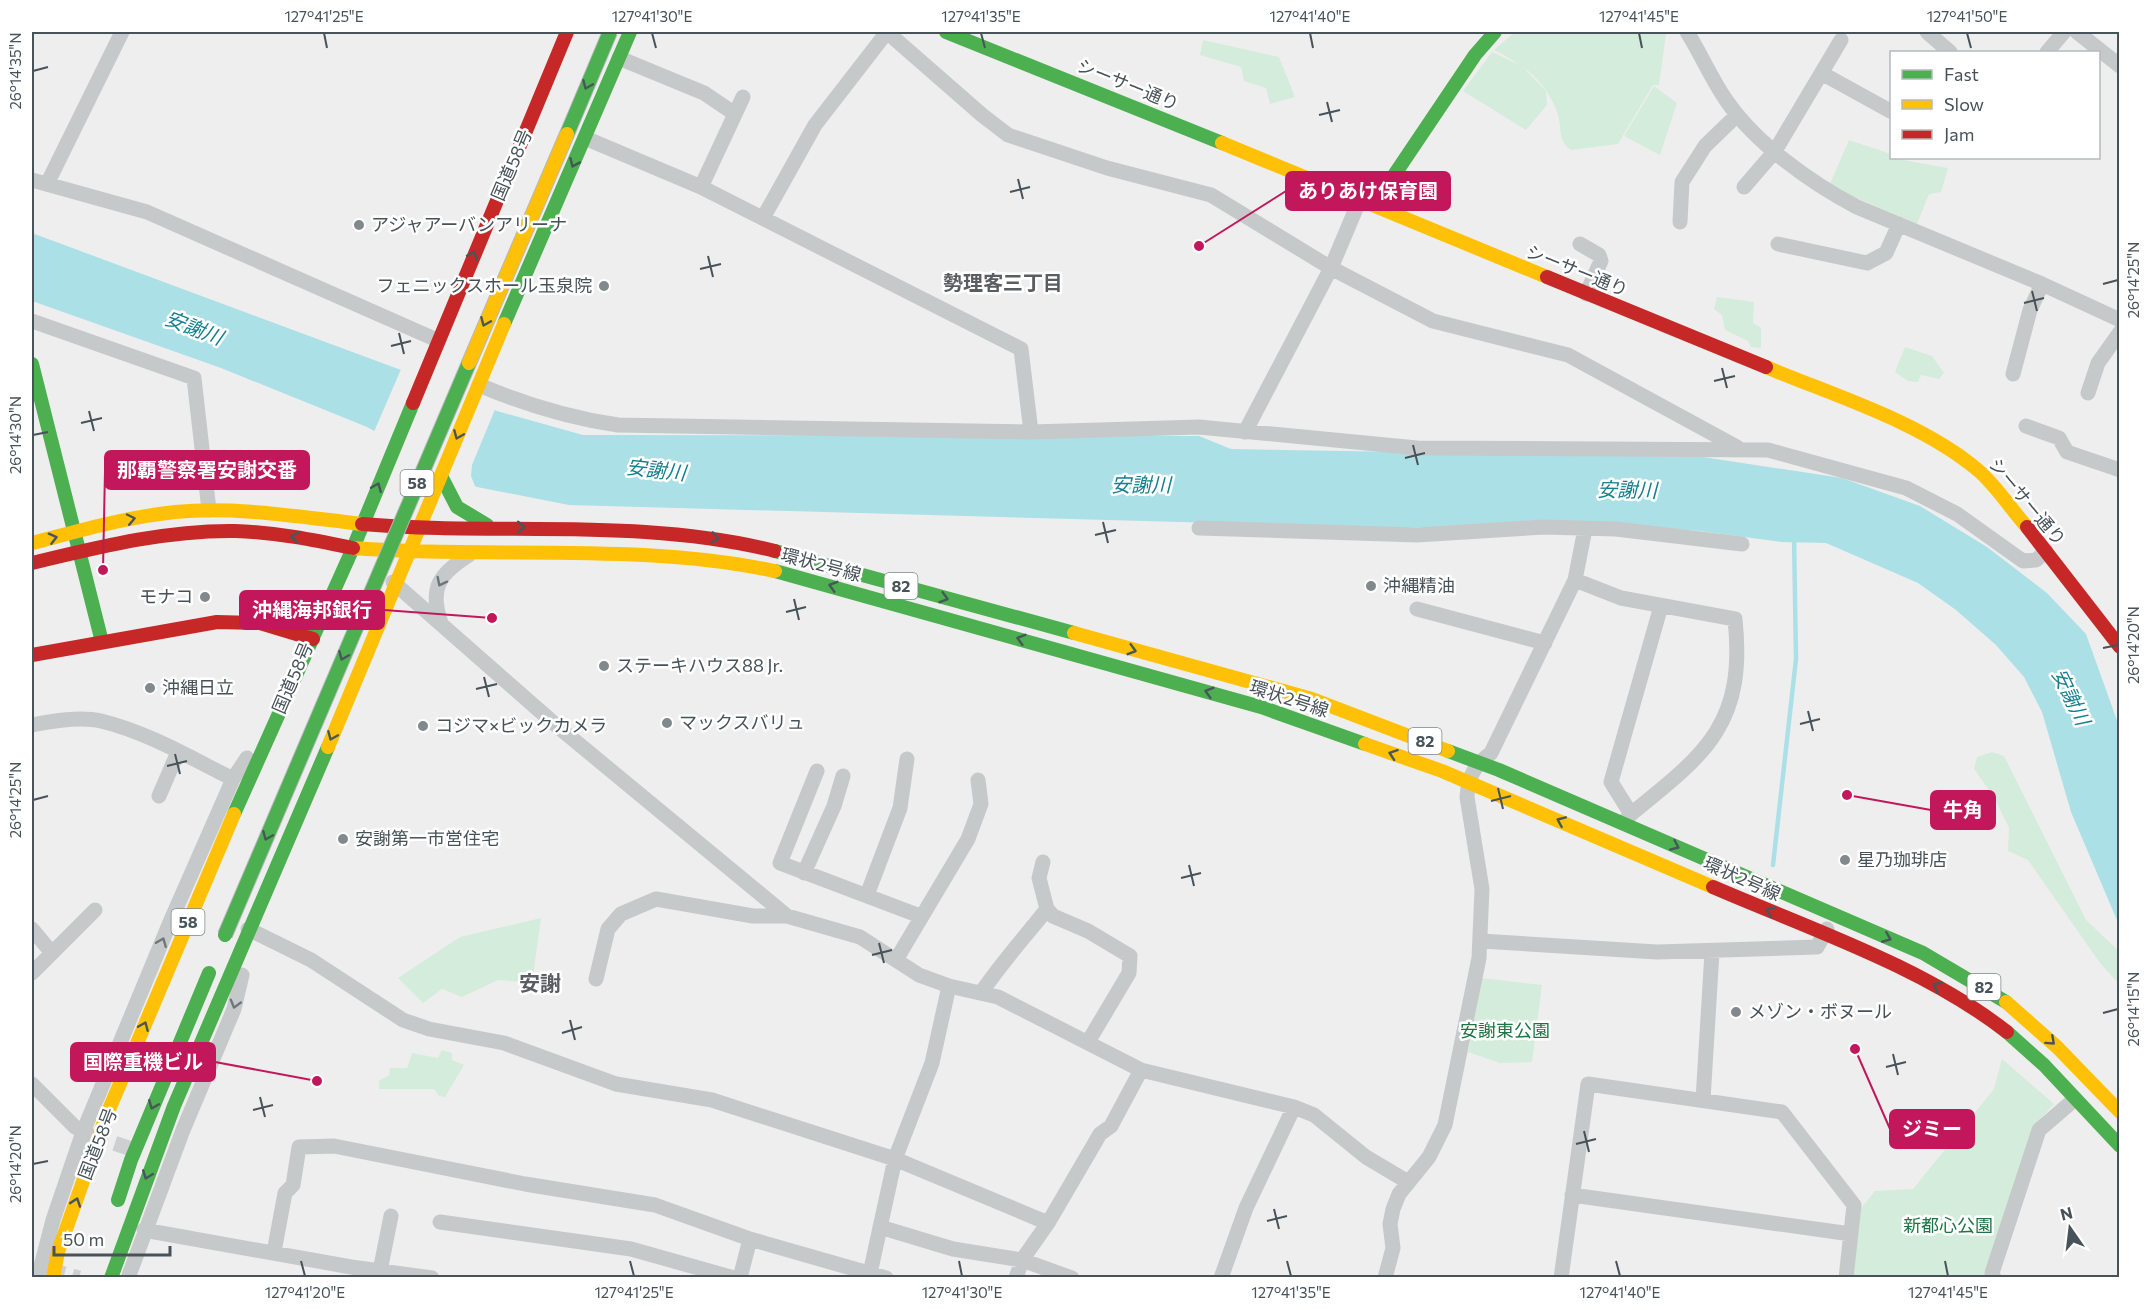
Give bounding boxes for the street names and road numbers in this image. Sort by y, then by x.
street label: シーサー通り [1074,54,1182,114]
street label: 国道58号 [486,126,536,204]
street label: シーサー通り [1523,240,1631,300]
street label: シーサー通り [1985,453,2071,550]
road number: 58 [400,470,434,496]
street label: 環状2号線 [779,543,864,585]
road number: 82 [884,573,918,599]
street label: 国道58号 [267,639,317,717]
street label: 環状2号線 [1247,675,1332,721]
road number: 82 [1408,728,1442,754]
street label: 環状2号線 [1700,851,1784,905]
road number: 58 [172,909,204,935]
road number: 82 [1968,974,2000,1000]
street label: 国道58号 [73,1105,121,1183]

